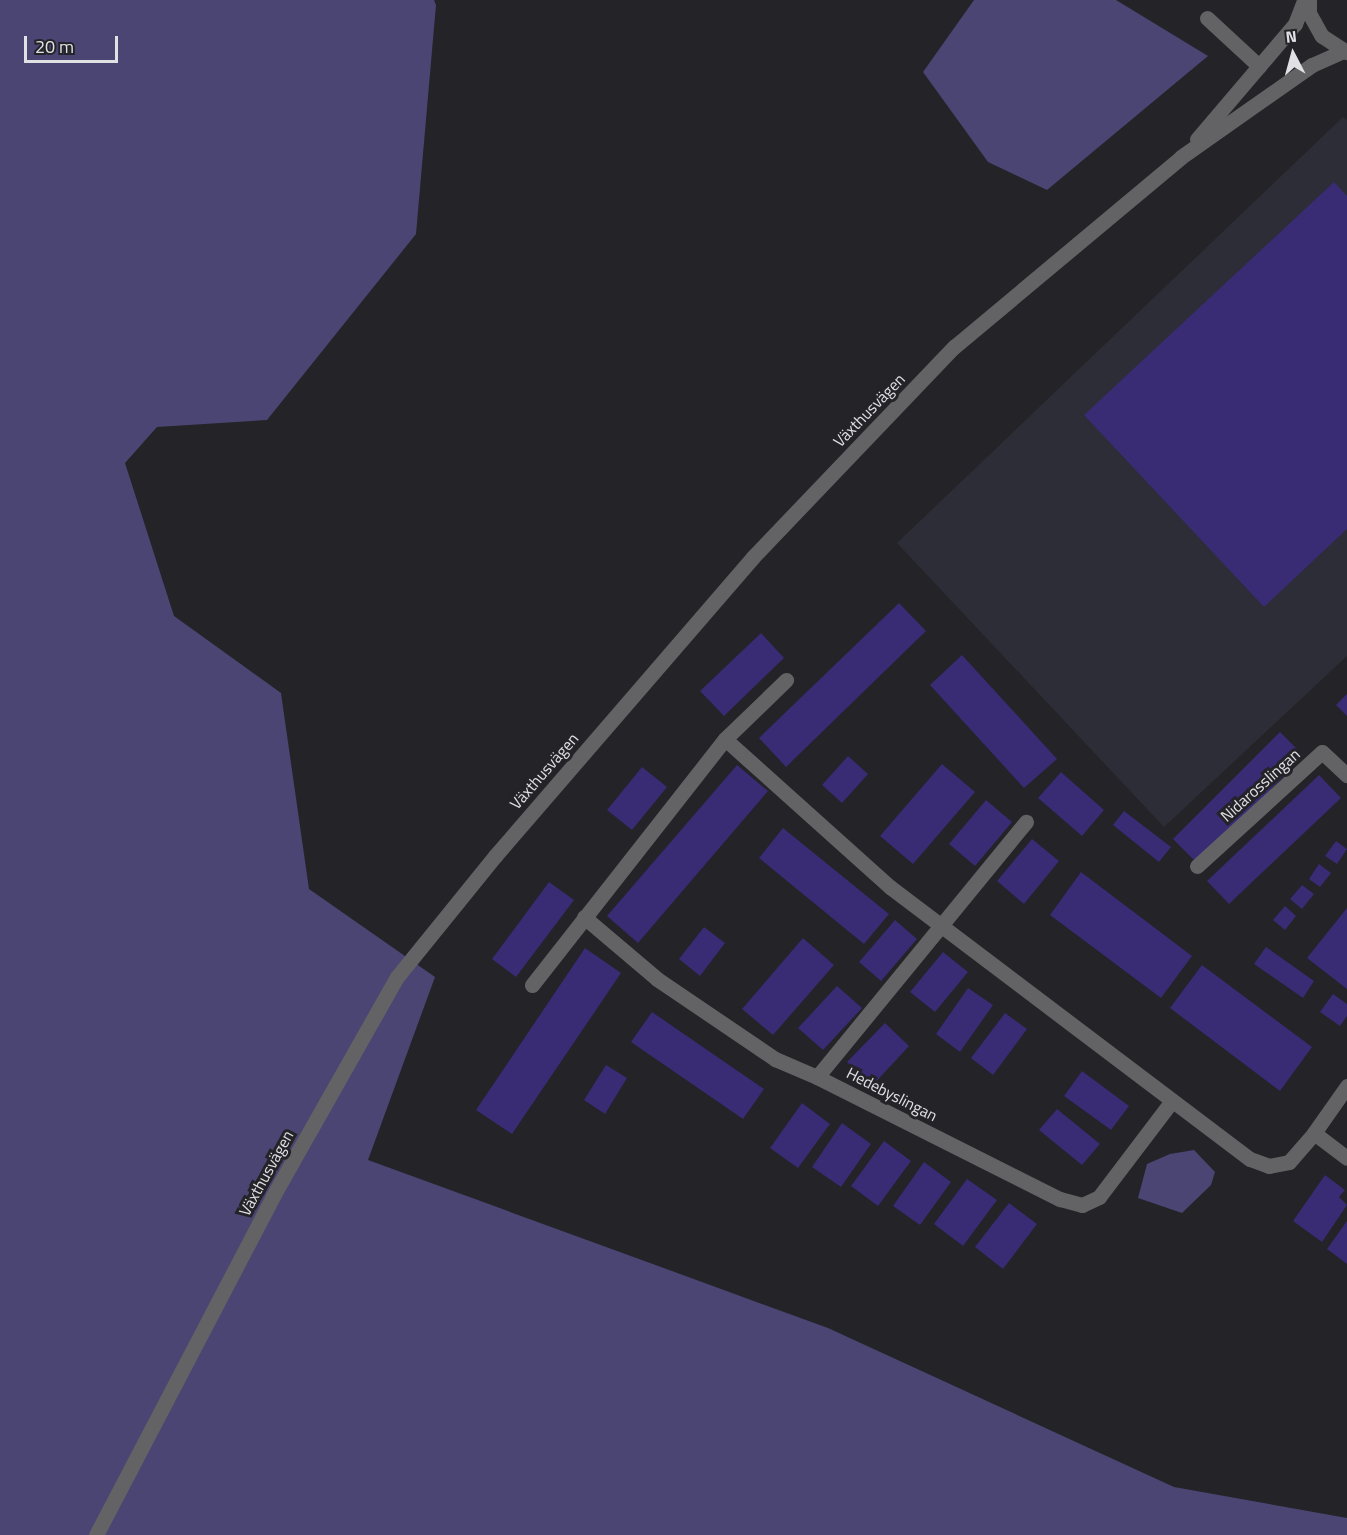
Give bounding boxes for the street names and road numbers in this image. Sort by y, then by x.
street label: Växthusvägen [829,369,909,451]
street label: Växthusvägen [506,729,582,813]
street label: Nidarosslingan [1216,744,1304,826]
street label: Hedebyslingan [843,1063,941,1125]
street label: Växthusvägen [235,1127,297,1219]

